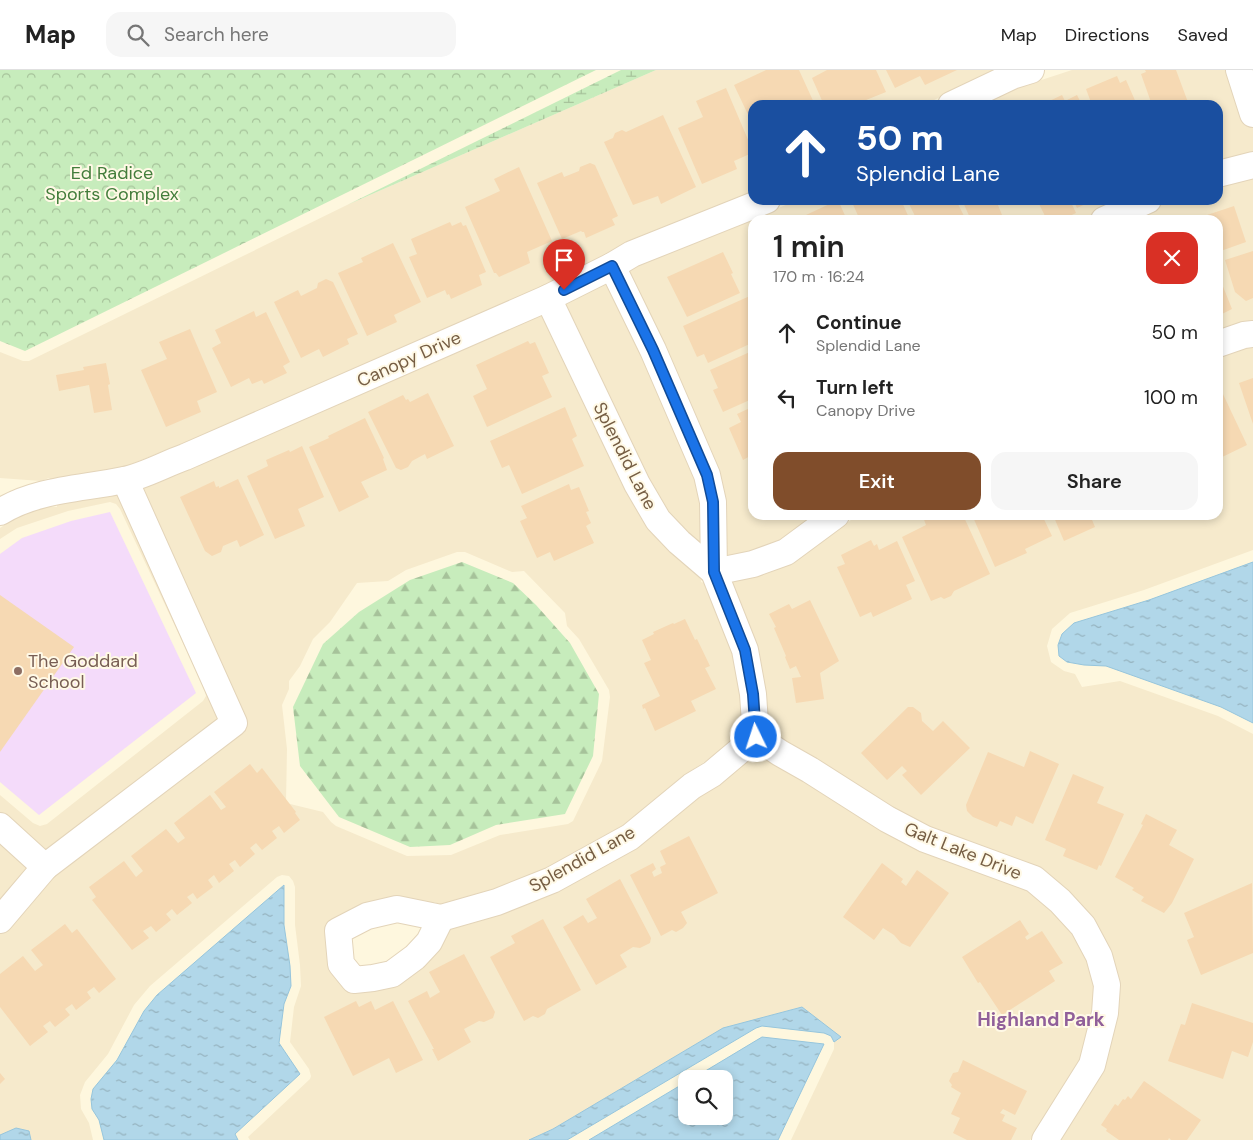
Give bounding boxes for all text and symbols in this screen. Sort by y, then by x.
search box [106,12,456,57]
text: Map [25,19,76,50]
icon: search [124,21,152,49]
text: Search here [164,22,269,47]
text: Map [1001,23,1037,47]
text: Directions [1065,23,1150,47]
text: Saved [1178,23,1228,47]
text: 50 m [856,115,944,161]
icon: ahead [773,120,838,185]
text: Splendid Lane [856,159,1000,188]
park label: Ed Radice Sports Complex [45,161,179,206]
text: 1 min [773,227,845,266]
button: close [1146,232,1198,284]
pin [543,239,585,290]
icon: arrive [550,246,578,274]
text: 170 m · 16:24 [773,266,864,287]
text: Continue [816,310,902,335]
icon: ahead [773,319,801,347]
text: 50 m [1151,320,1198,345]
street label: Canopy Drive [353,325,465,393]
text: Splendid Lane [816,335,921,356]
text: Turn left [816,375,894,400]
icon: left [773,384,801,412]
text: 100 m [1144,385,1198,410]
street label: Splendid Lane [588,398,662,514]
text: Canopy Drive [816,400,915,421]
button: Exit [773,452,981,510]
button: Share [991,452,1198,510]
place label: The Goddard School [28,649,138,694]
marker: The Goddard School [12,665,24,677]
position arrow [729,710,781,762]
street label: Galt Lake Drive [901,817,1025,885]
street label: Splendid Lane [525,820,639,898]
district label: Highland Park [977,1007,1105,1032]
map controls [678,1070,733,1125]
button: search [678,1070,733,1125]

